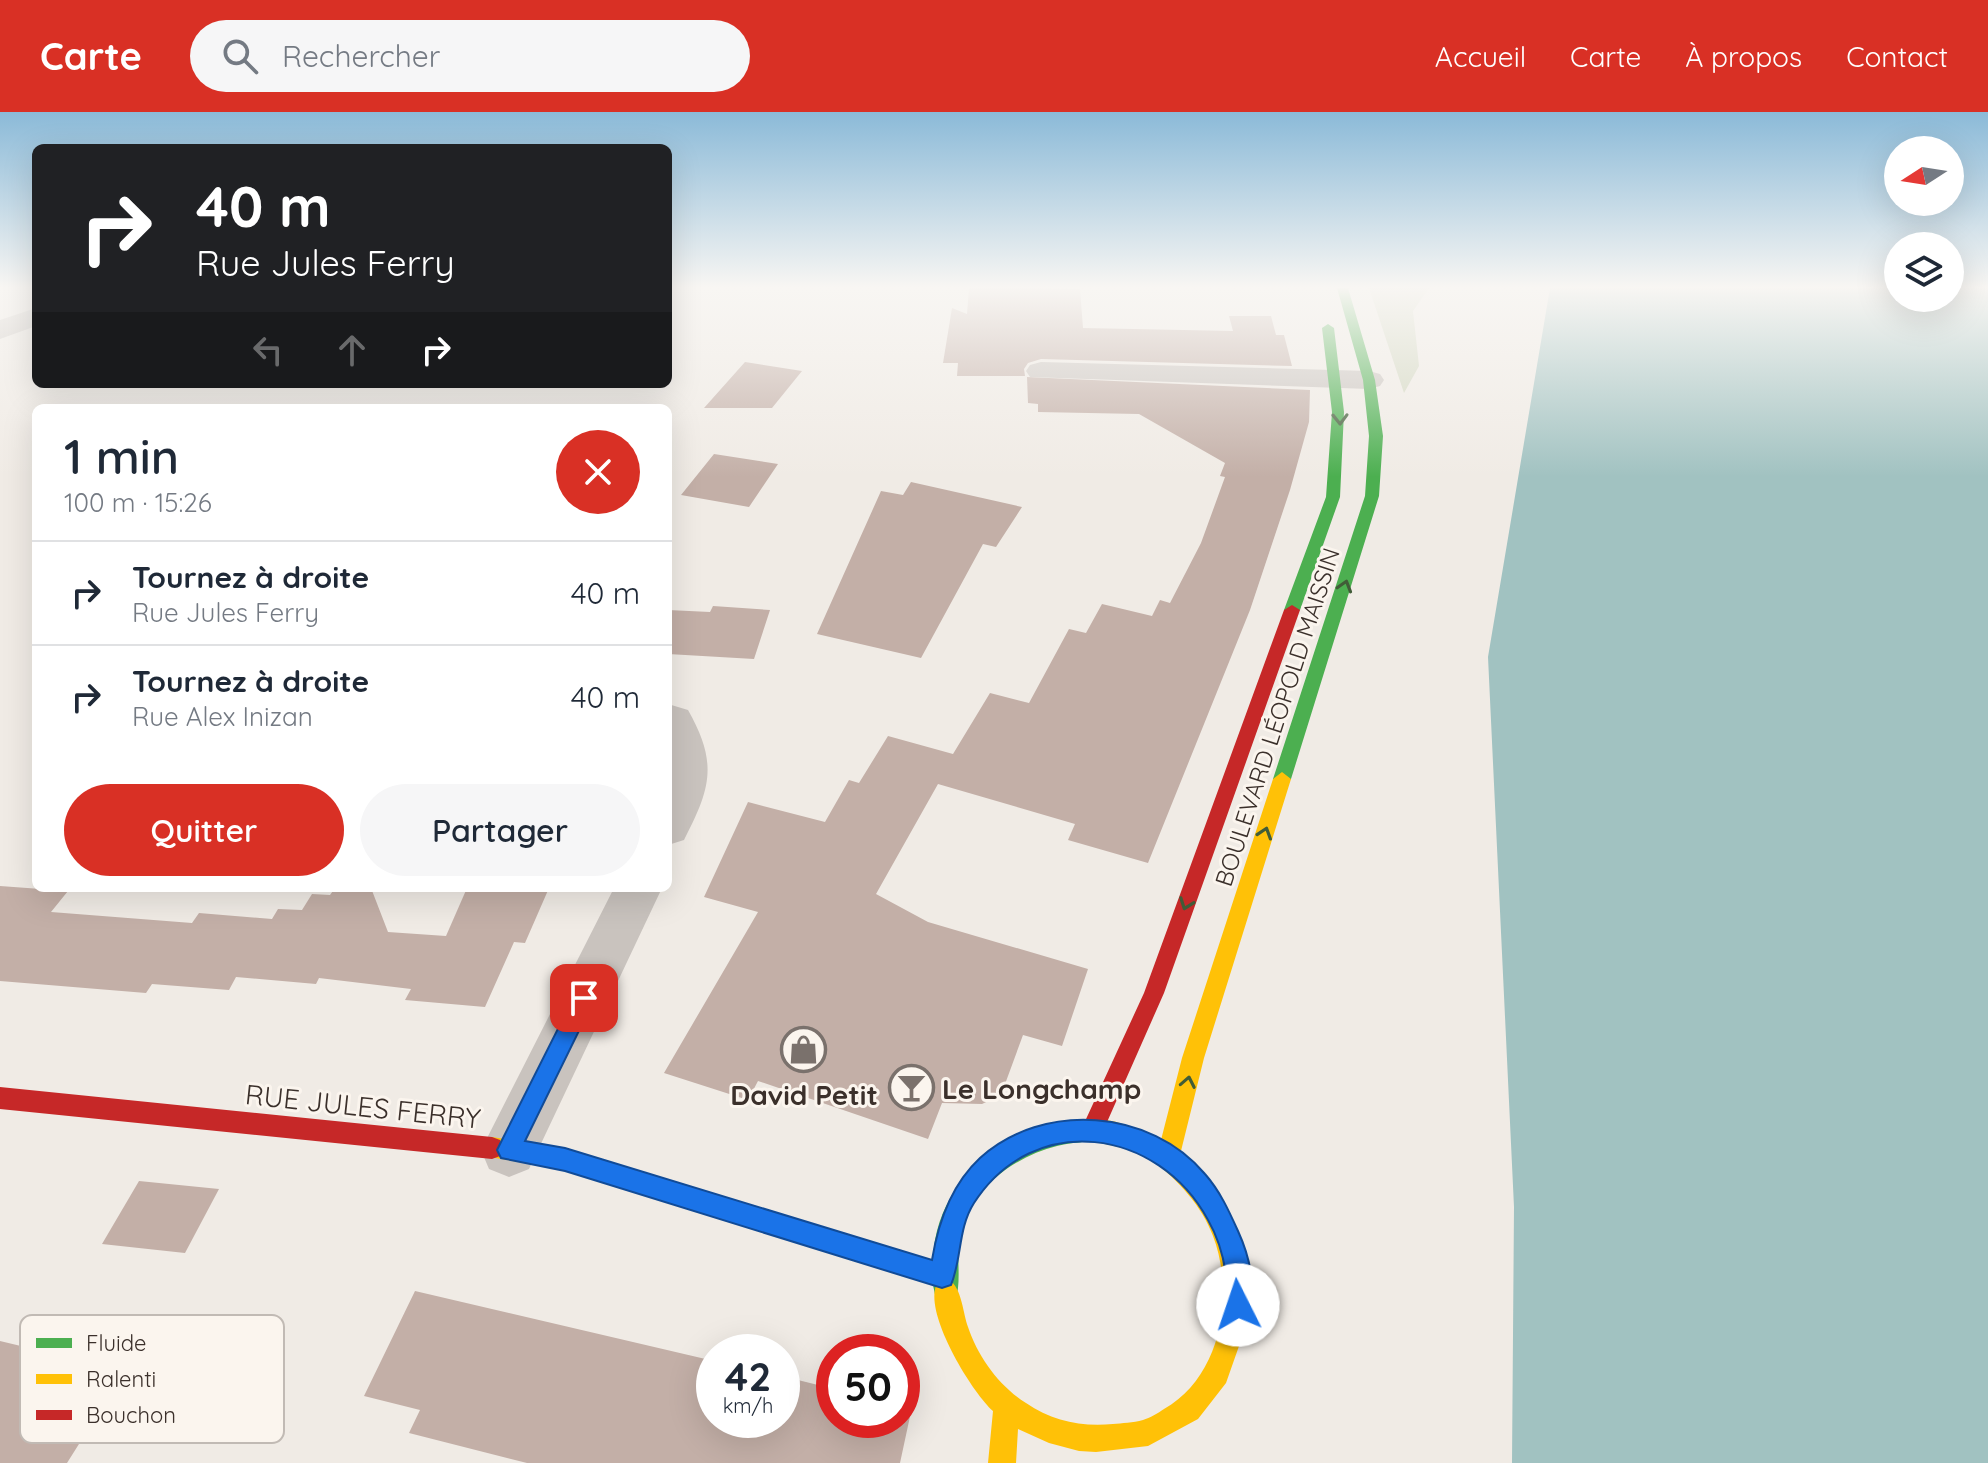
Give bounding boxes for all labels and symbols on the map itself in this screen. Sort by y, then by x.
north arrow [1884,136,1964,216]
one-way arrow [1332,413,1349,426]
street label: BOULEVARD LÉOPOLD MAISSIN [1208,544,1346,890]
one-way arrow [1336,580,1352,593]
one-way arrow [1256,827,1272,841]
one-way arrow [1179,897,1196,911]
pin [550,964,618,1032]
shop icon: David Petit [780,1026,828,1074]
bar icon: Le Longchamp [887,1064,935,1112]
place label: Le Longchamp [942,1071,1141,1106]
one-way arrow [1179,1075,1196,1089]
street label: RUE JULES FERRY [243,1076,483,1136]
place label: David Petit [730,1077,878,1112]
position arrow [1196,1263,1280,1347]
legend [20,1315,284,1443]
text: Fluide [86,1329,146,1357]
speed limit sign: 50 [816,1334,920,1438]
text: Ralenti [86,1365,156,1393]
text: Bouchon [86,1401,176,1429]

